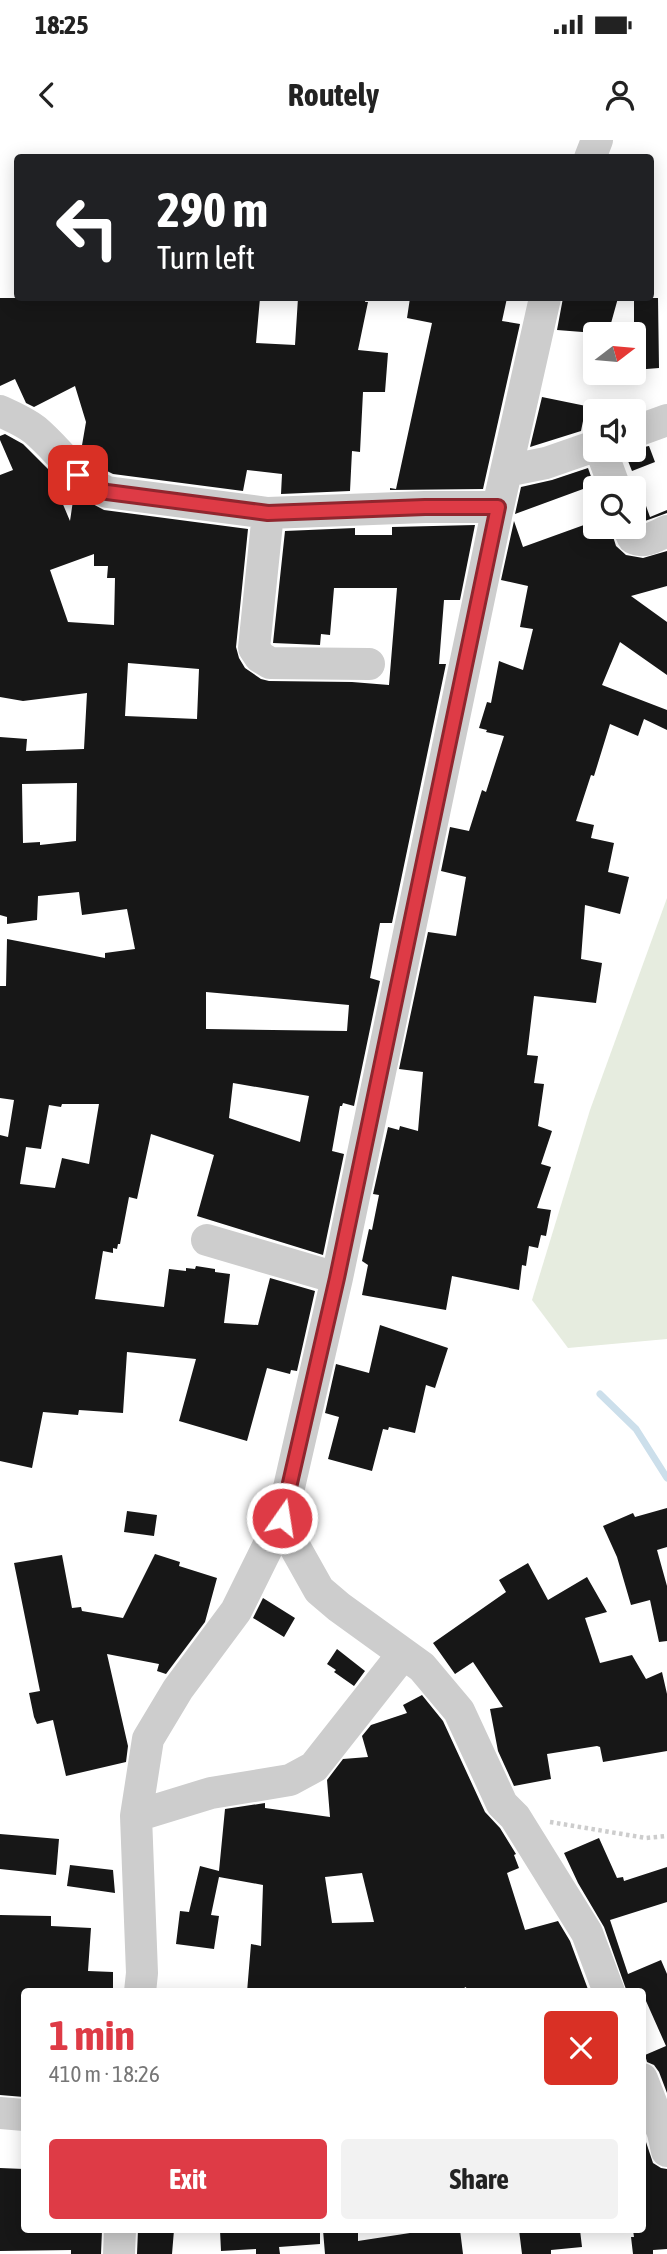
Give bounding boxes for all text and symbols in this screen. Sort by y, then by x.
text: 18:25 [35,10,89,40]
icon: back [28,76,66,114]
text: Routely [288,76,379,113]
icon: person [601,76,639,114]
text: 290 m [157,181,268,237]
icon: left [42,182,133,273]
text: Turn left [157,239,255,276]
north arrow [583,322,646,385]
map controls [583,322,646,539]
button: sound [583,399,646,462]
pin [48,445,108,505]
icon: arrive [59,456,97,494]
button: search [583,476,646,539]
position arrow [245,1481,319,1555]
text: 1 min [49,2011,135,2059]
button: close [544,2011,618,2085]
text: 410 m · 18:26 [49,2061,160,2087]
button: Exit [49,2139,327,2219]
button: Share [341,2139,618,2219]

